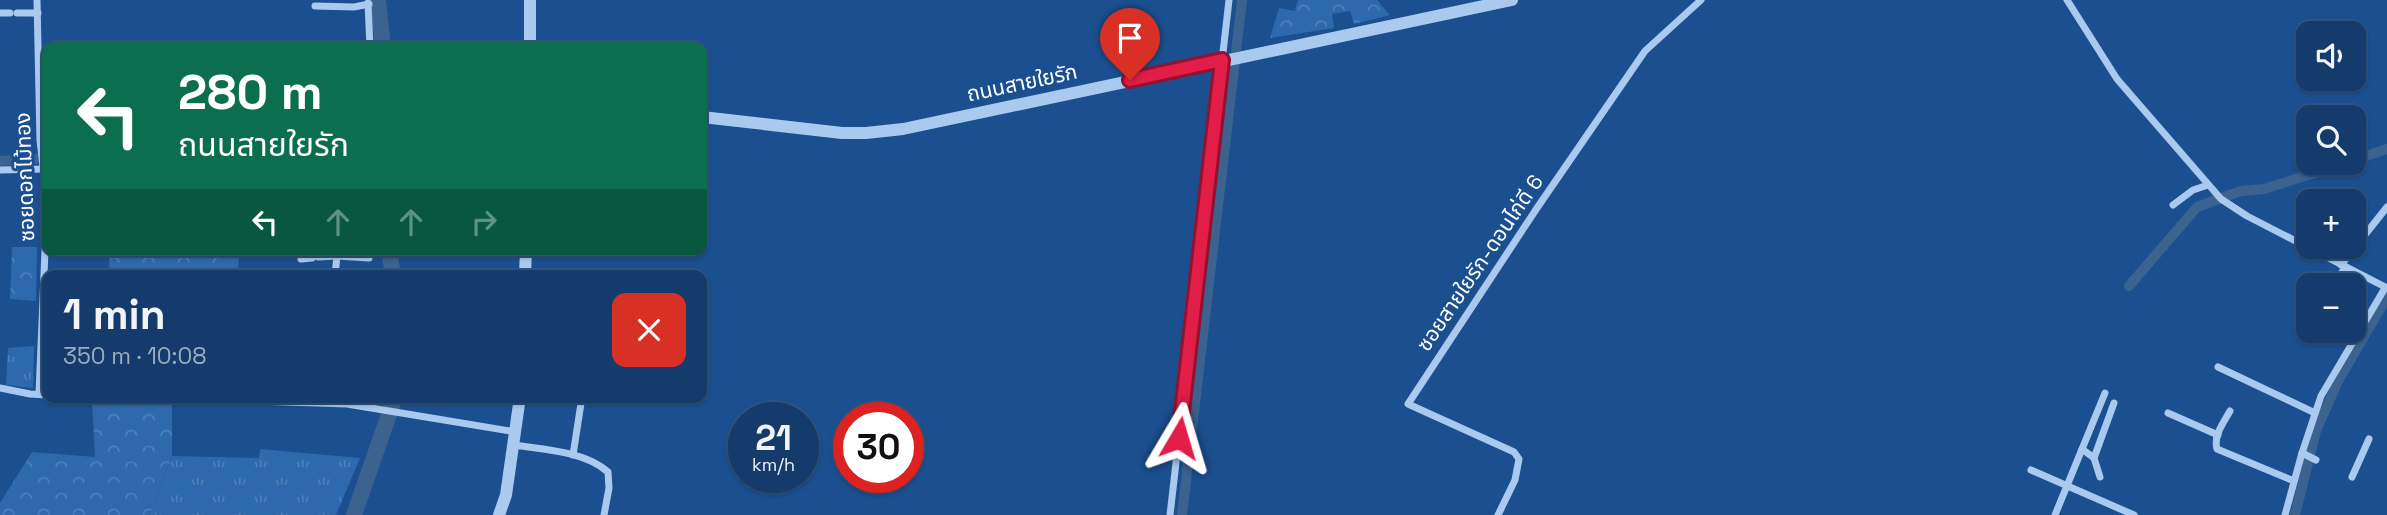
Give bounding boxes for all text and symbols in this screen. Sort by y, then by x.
pin [1100,8,1160,80]
icon: arrive [1111,19,1149,57]
map controls [2296,21,2366,343]
button: sound [2296,21,2366,91]
street label: ถนนสายใยรัก [964,58,1080,107]
text: 280 m [178,61,323,123]
icon: left [63,70,154,161]
button: search [2296,105,2366,175]
street label: ซอยดอกไม้ทอง [9,112,40,242]
text: ถนนสายใยรัก [178,125,349,165]
street label: ซอยสายใยรัก-ดอนไก่ดี 6 [1410,169,1549,356]
button: + [2296,189,2366,259]
icon: left [246,203,284,241]
icon: ahead [319,203,357,241]
icon: ahead [392,203,430,241]
icon: right [465,203,503,241]
button: − [2296,273,2366,343]
text: 1 min [63,288,166,341]
button: close [612,293,686,367]
text: 350 m · 10:08 [63,341,206,371]
position arrow [1142,401,1216,475]
speed limit sign: 30 [833,402,924,493]
text: 21 [755,416,792,460]
text: km/h [752,453,795,476]

